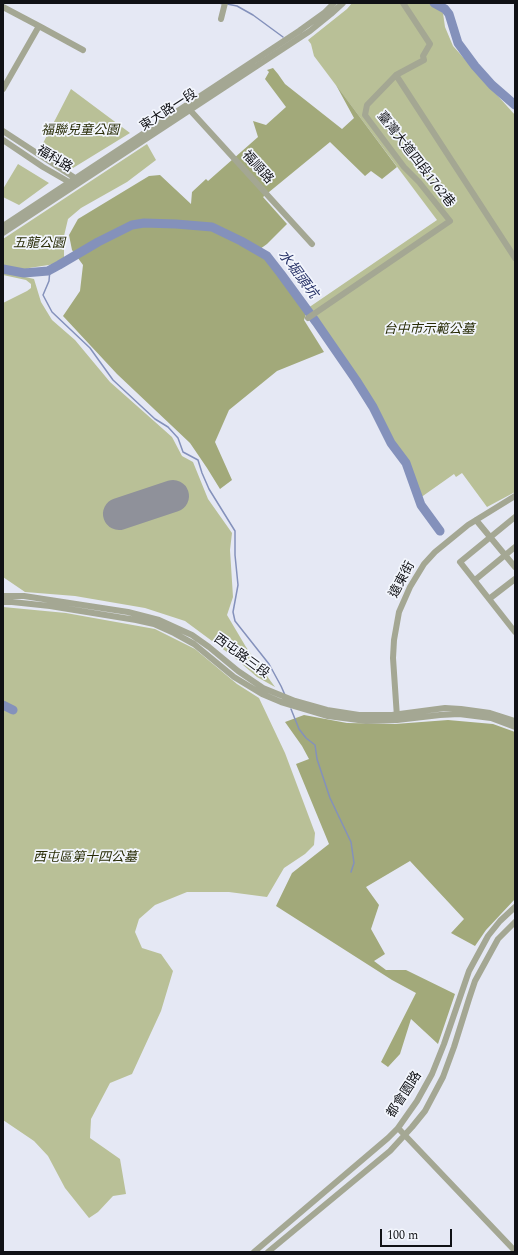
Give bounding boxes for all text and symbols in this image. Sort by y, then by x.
street label: 東大路一段 [137,87,201,135]
street label: 臺灣大道四段1762巷 [373,109,457,211]
park label: 福聯兒童公園 [41,123,119,139]
street label: 福科路 [33,143,75,177]
street label: 福順路 [238,148,276,188]
park label: 五龍公園 [13,236,65,252]
water label: 水堀頭坑 [273,248,321,302]
park label: 台中市示範公墓 [384,322,474,338]
street label: 遠東街 [387,559,419,601]
street label: 西屯路三段 [210,632,272,682]
park label: 西屯區第十四公墓 [33,850,137,866]
street label: 都會園路 [384,1069,426,1121]
scale bar [382,1221,454,1247]
text: 100 m [387,1226,418,1245]

